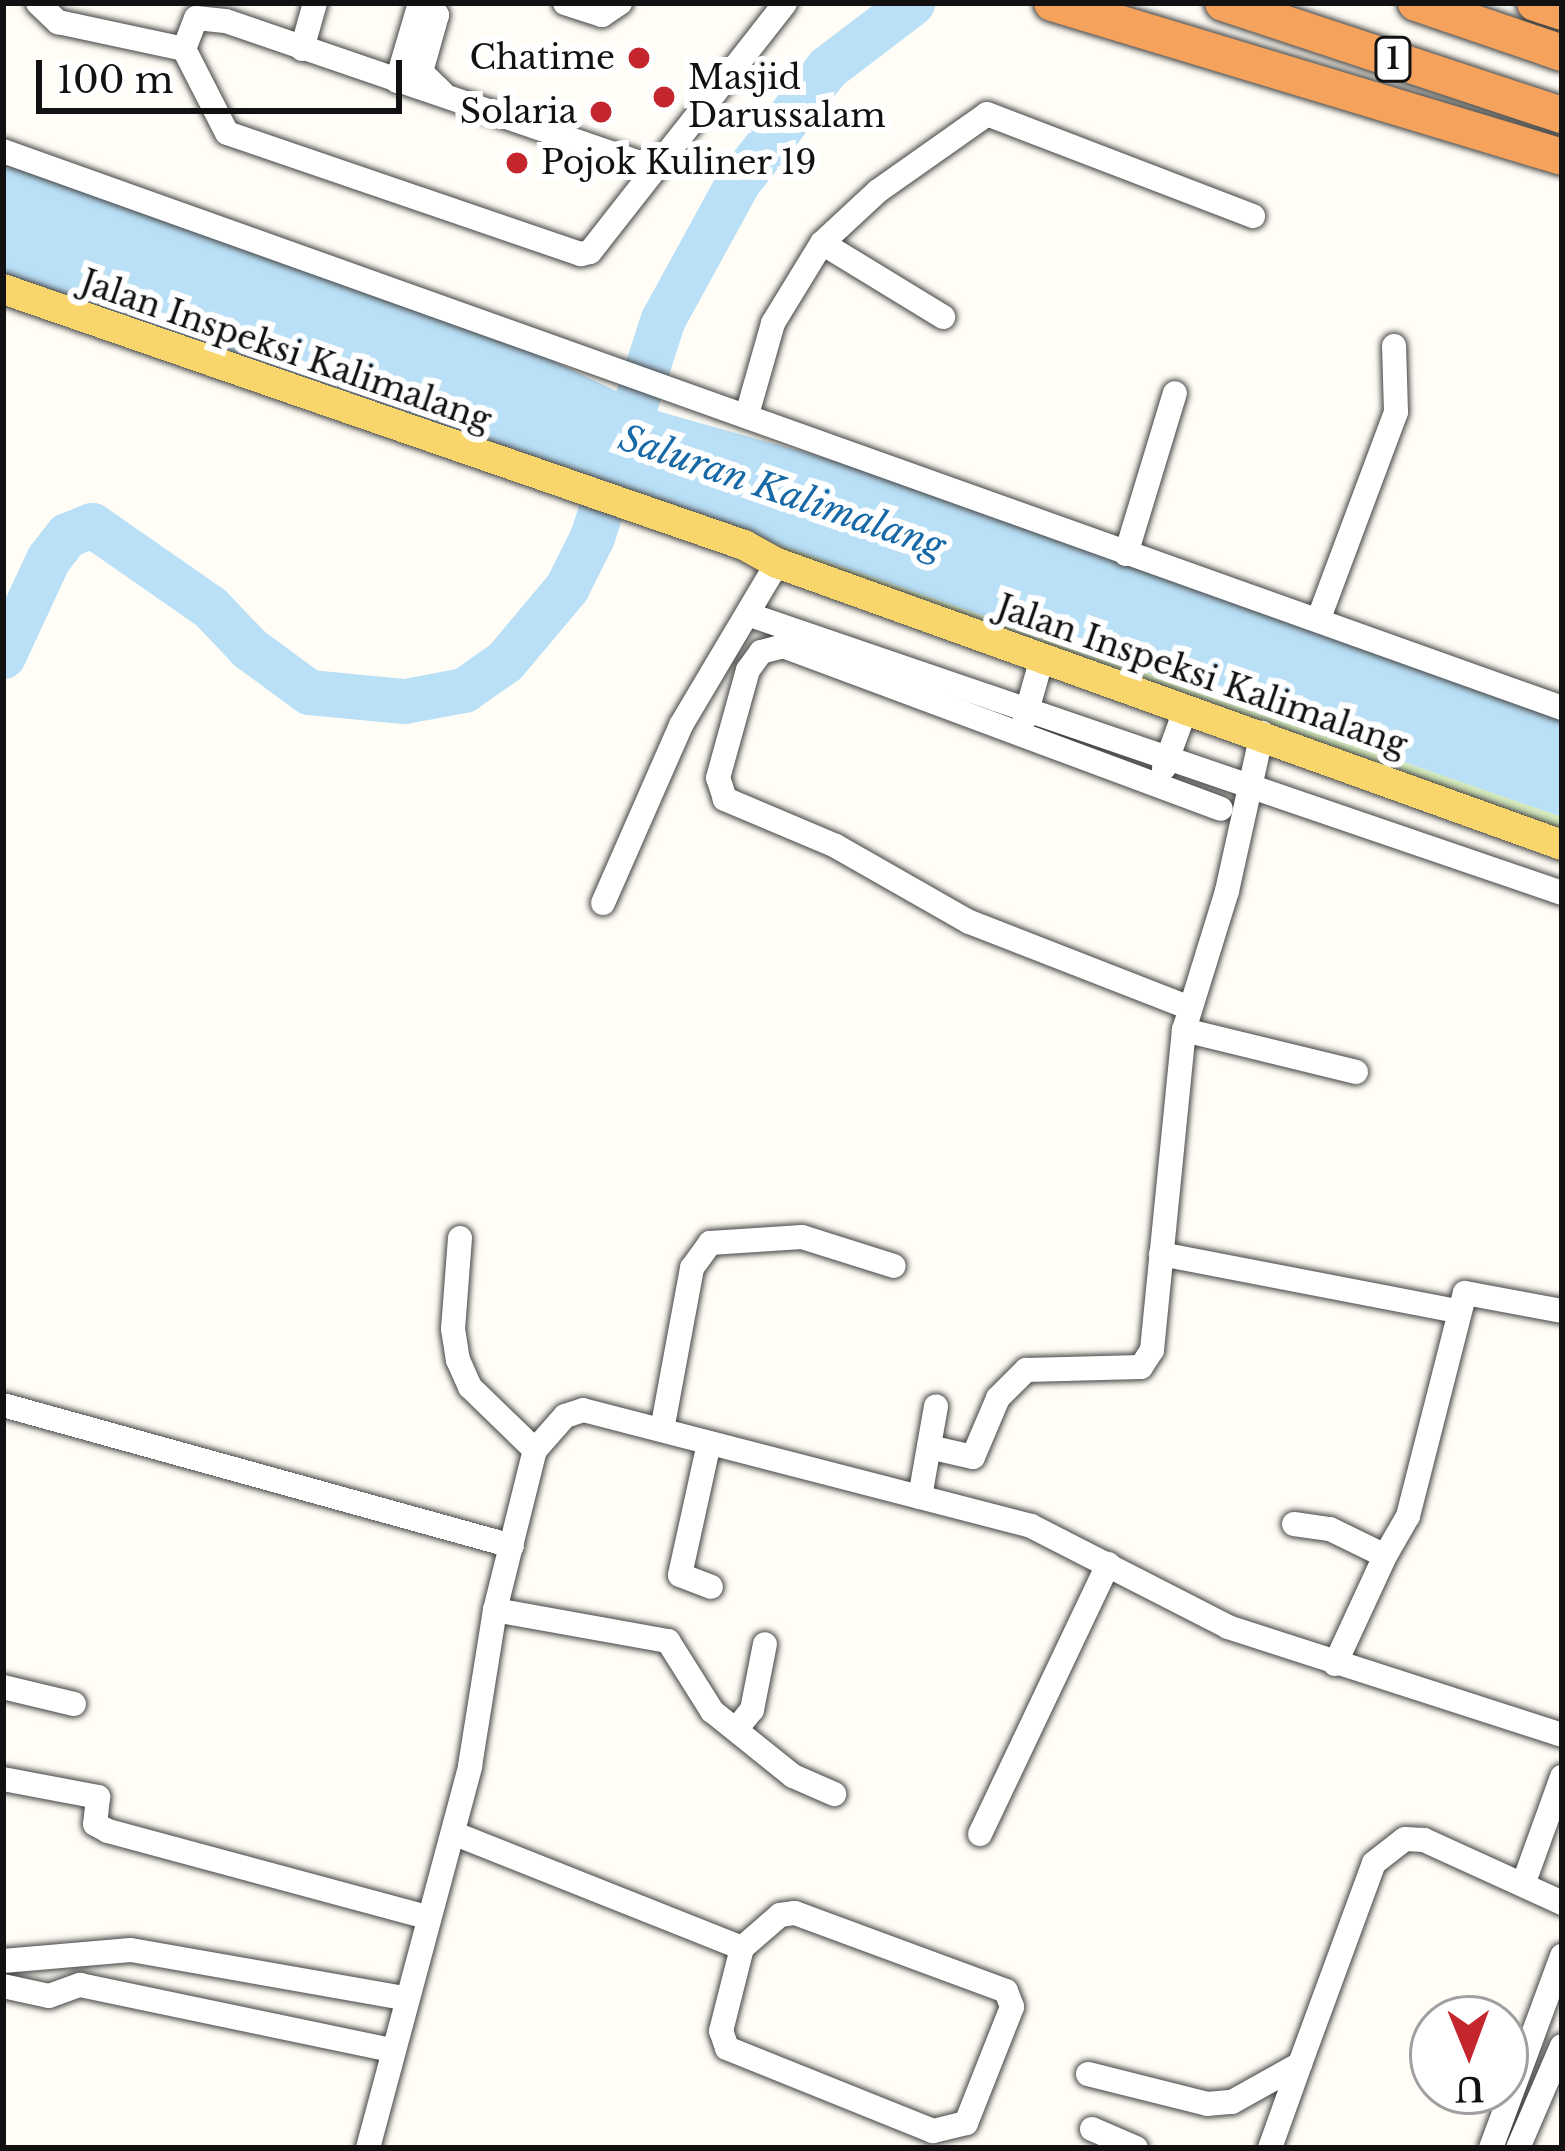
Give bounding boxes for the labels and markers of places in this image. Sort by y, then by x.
place label: Chatime [470,38,615,78]
marker: Chatime [626,45,652,71]
place label: Masjid Darussalam [688,58,886,136]
marker: Masjid Darussalam [651,84,677,110]
place label: Solaria [460,92,577,132]
marker: Solaria [588,99,614,125]
place label: Pojok Kuliner 19 [541,143,818,183]
marker: Pojok Kuliner 19 [504,150,530,176]

